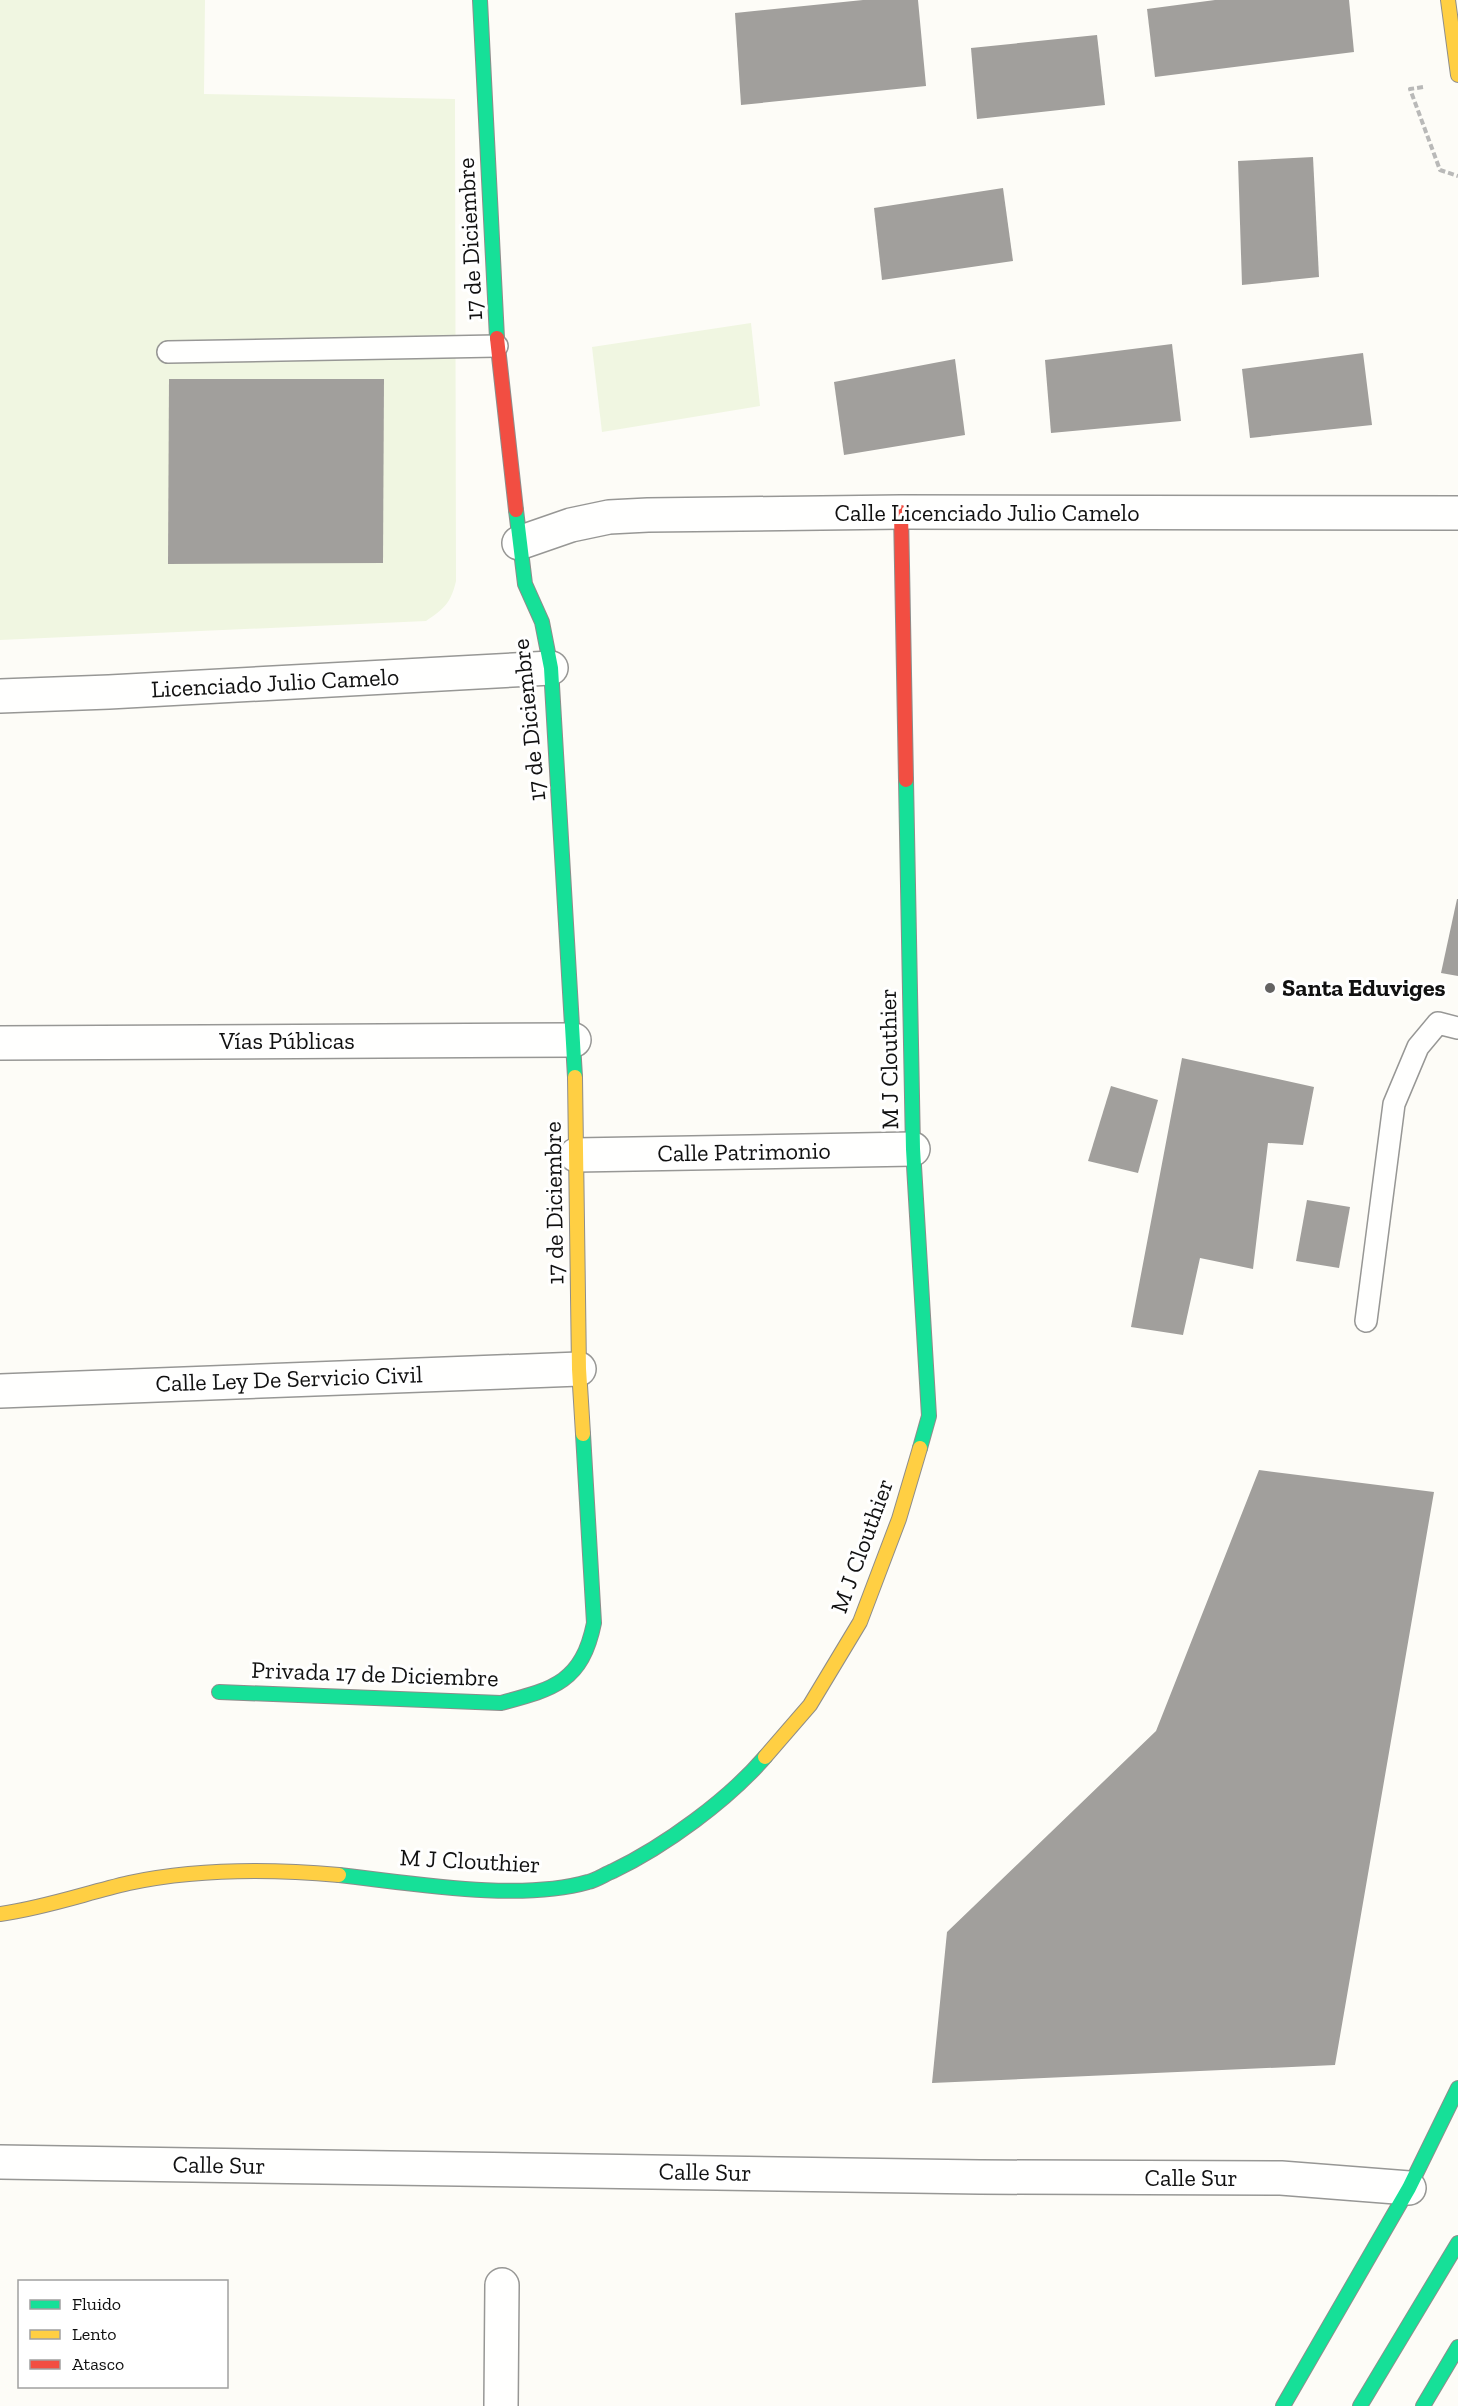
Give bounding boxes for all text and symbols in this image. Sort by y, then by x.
street label: 17 de Diciembre [451,157,488,321]
street label: Calle Licenciado Julio Camelo [835,498,1139,527]
street label: 17 de Diciembre [506,637,551,803]
street label: Licenciado Julio Camelo [150,662,400,703]
place label: Santa Eduviges [1282,973,1446,1002]
marker: Santa Eduviges [1263,981,1277,995]
street label: M J Clouthier [873,988,904,1130]
street label: Vías Públicas [218,1026,355,1055]
street label: 17 de Diciembre [538,1121,569,1285]
street label: Calle Patrimonio [657,1135,831,1168]
street label: Calle Ley De Servicio Civil [155,1359,423,1398]
street label: M J Clouthier [824,1475,899,1617]
street label: Privada 17 de Diciembre [251,1655,499,1692]
street label: M J Clouthier [399,1842,541,1879]
street label: Calle Sur [172,2149,266,2180]
street label: Calle Sur [658,2156,752,2187]
street label: Calle Sur [1145,2163,1237,2192]
legend [18,2280,228,2388]
text: Fluido [72,2293,121,2315]
text: Lento [72,2323,117,2345]
text: Atasco [72,2353,124,2375]

